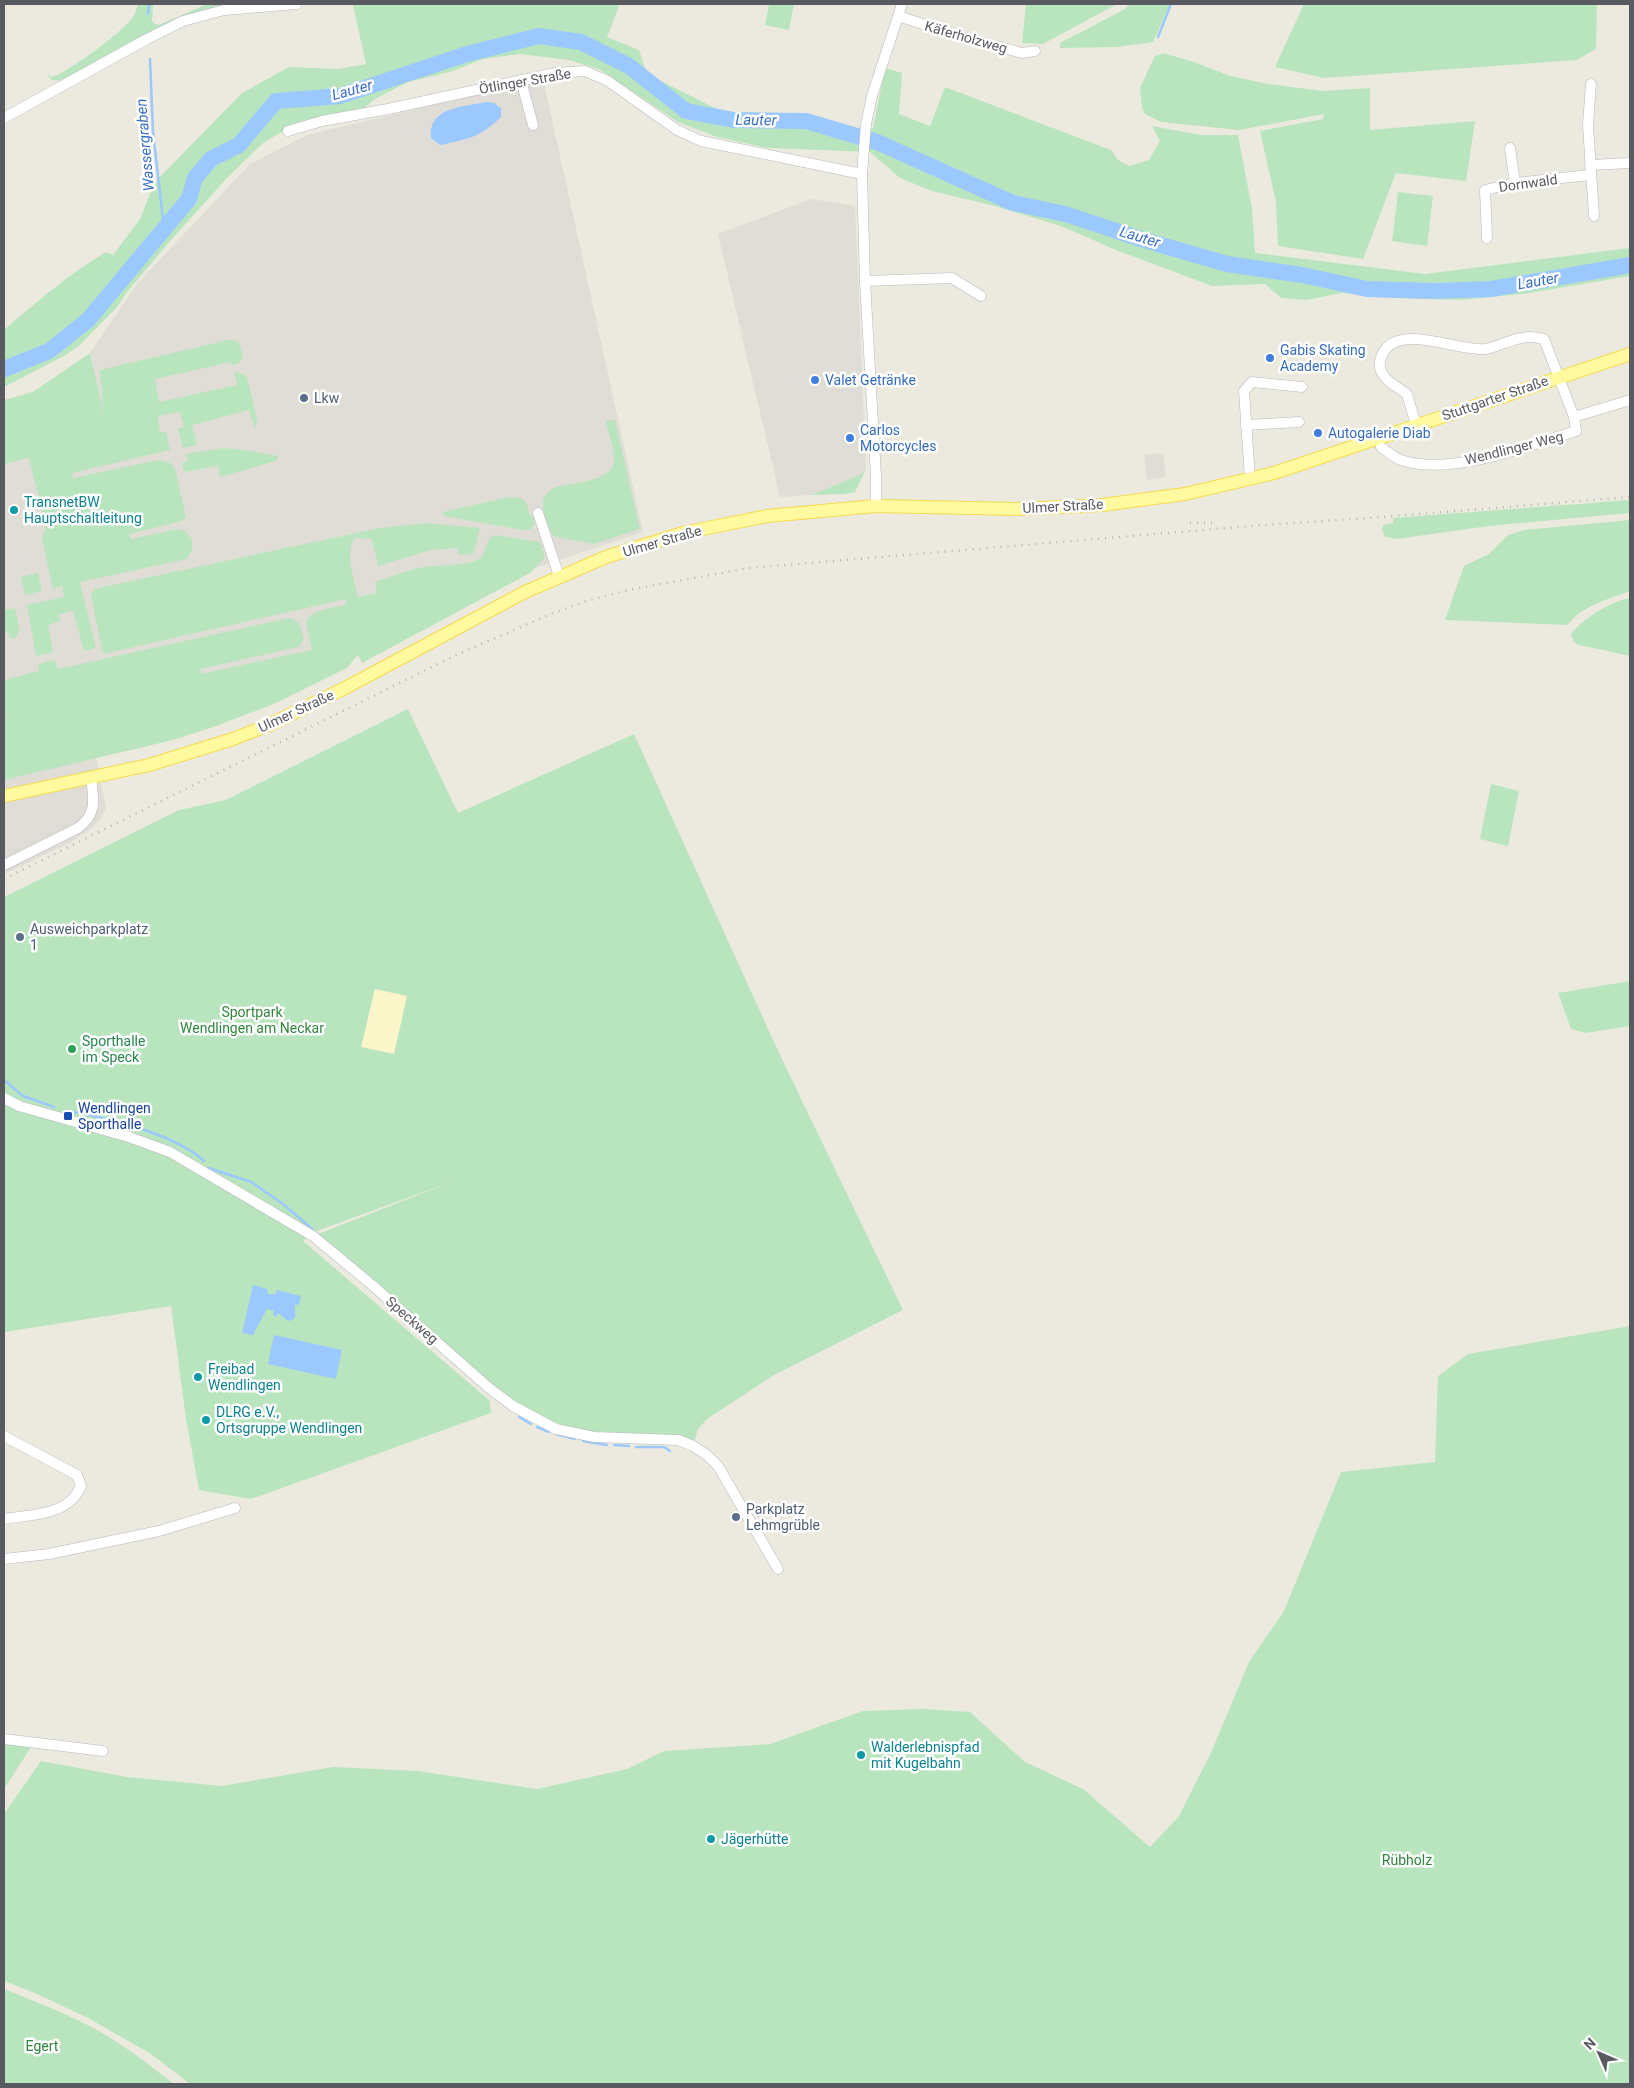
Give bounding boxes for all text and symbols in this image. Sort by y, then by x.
street label: Käferholzweg [923,18,1009,56]
street label: Ötlinger Straße [478,65,572,97]
water label: Lauter [330,76,375,104]
water label: Wassergraben [132,98,158,192]
water label: Lauter [735,111,778,129]
street label: Dornwald [1498,171,1558,195]
water label: Lauter [1118,222,1163,252]
water label: Lauter [1516,268,1561,293]
place label: Gabis Skating Academy [1280,342,1366,374]
marker: Gabis Skating Academy [1264,352,1276,364]
place label: Valet Getränke [825,372,916,388]
street label: Stuttgarter Straße [1440,372,1550,424]
marker: Valet Getränke [809,374,821,386]
place label: Lkw [314,390,340,406]
marker: Lkw [298,392,310,404]
place label: Carlos Motorcycles [860,422,937,454]
place label: Autogalerie Diab [1328,425,1431,441]
marker: Autogalerie Diab [1312,427,1324,439]
street label: Wendlinger Weg [1463,428,1565,468]
marker: Carlos Motorcycles [844,432,856,444]
place label: TransnetBW Hauptschaltleitung [24,494,142,526]
street label: Ulmer Straße [1022,496,1104,516]
marker: TransnetBW Hauptschaltleitung [8,504,20,516]
street label: Ulmer Straße [621,522,703,560]
street label: Ulmer Straße [256,687,336,735]
place label: Ausweichparkplatz 1 [30,921,148,953]
marker: Ausweichparkplatz 1 [14,931,26,943]
park label: Sportpark Wendlingen am Neckar [180,1004,324,1036]
place label: Sporthalle im Speck [82,1033,145,1065]
marker: Sporthalle im Speck [66,1043,78,1055]
place label: Wendlingen Sporthalle [78,1100,151,1132]
marker: Wendlingen Sporthalle [62,1110,74,1122]
street label: Speckweg [383,1293,441,1347]
place label: Freibad Wendlingen [208,1361,281,1393]
marker: Freibad Wendlingen [192,1371,204,1383]
place label: DLRG e.V., Ortsgruppe Wendlingen [216,1404,362,1436]
marker: DLRG e.V., Ortsgruppe Wendlingen [200,1414,212,1426]
place label: Parkplatz Lehmgrüble [746,1501,820,1533]
marker: Parkplatz Lehmgrüble [730,1511,742,1523]
place label: Walderlebnispfad mit Kugelbahn [871,1739,980,1771]
marker: Walderlebnispfad mit Kugelbahn [855,1749,867,1761]
place label: Jägerhütte [721,1831,788,1847]
marker: Jägerhütte [705,1833,717,1845]
park label: Rübholz [1382,1852,1432,1868]
north arrow [1574,2028,1624,2078]
text: N [1581,2035,1599,2053]
park label: Egert [26,2038,59,2054]

